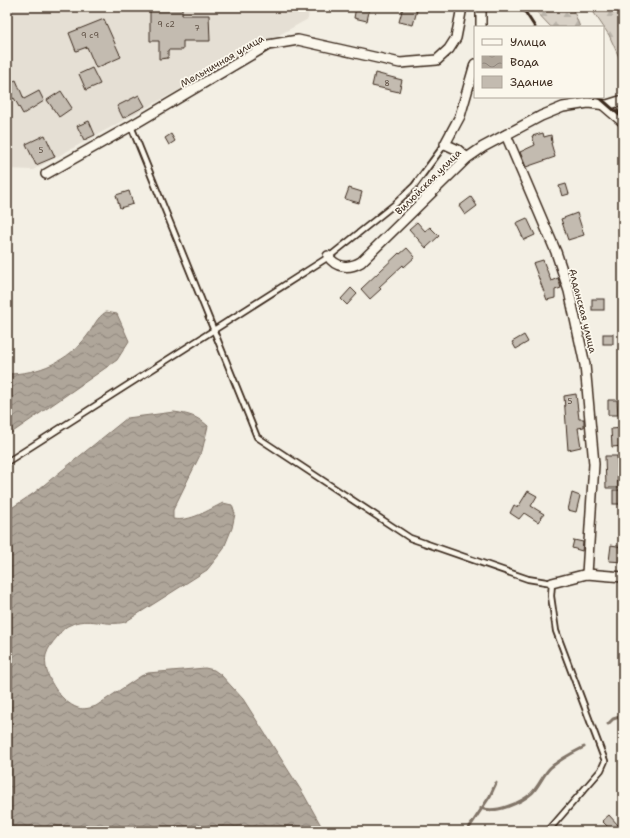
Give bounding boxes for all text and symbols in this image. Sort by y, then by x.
house number: 9 с2 [157,19,175,30]
house number: 7 [194,23,200,34]
legend [474,26,604,98]
house number: 9 с9 [81,30,99,41]
street label: Мельничная улица [178,31,267,90]
text: Улица [510,34,547,50]
text: Вода [510,54,539,70]
text: Здание [510,74,554,90]
house number: 8 [384,78,390,89]
house number: 5 [39,145,44,156]
street label: Вилюйская улица [392,146,464,218]
street label: Алданская улица [566,267,600,355]
house number: 5 [568,396,573,407]

